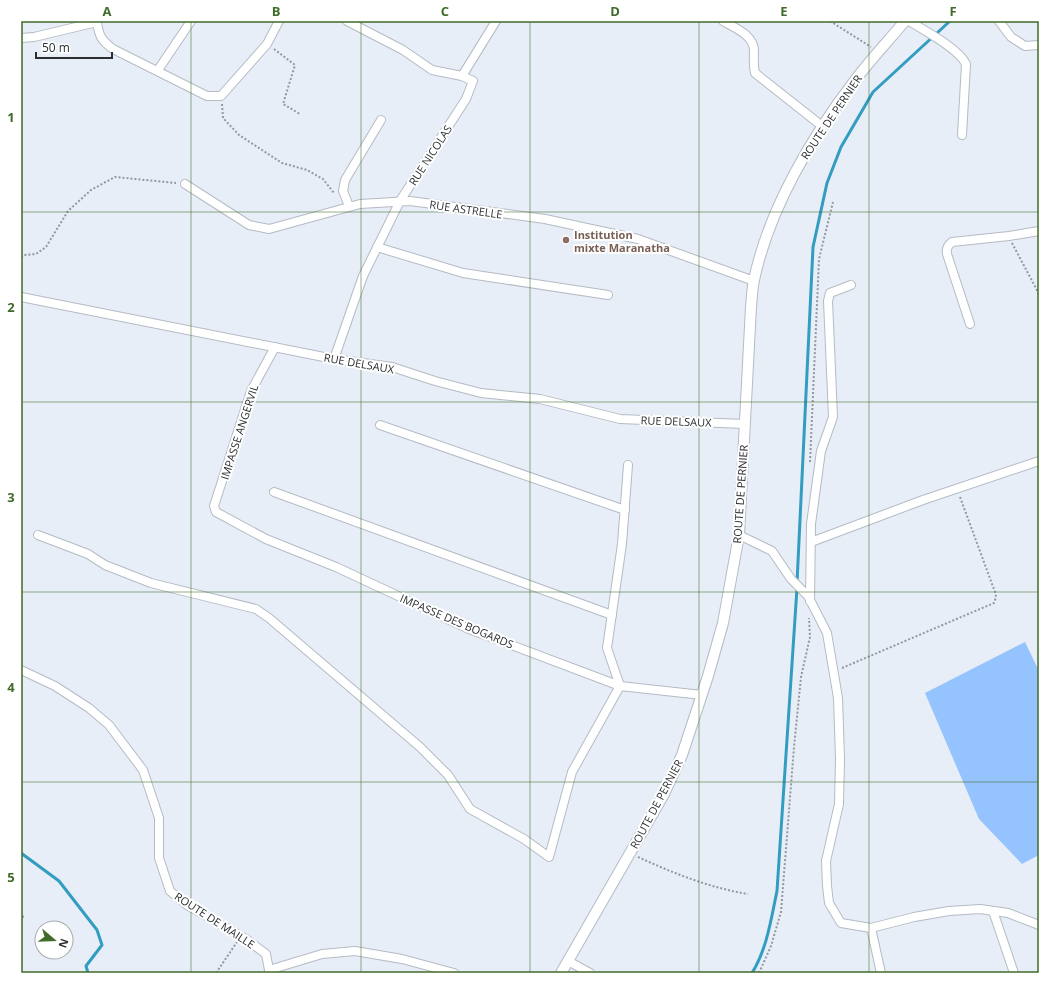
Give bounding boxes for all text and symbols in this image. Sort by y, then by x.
text: A [103,2,112,20]
text: B [272,2,281,20]
text: C [441,2,449,20]
text: D [610,2,620,20]
text: E [780,2,788,20]
text: F [949,2,957,20]
scale bar [36,34,112,60]
text: 50 m [42,39,70,56]
street label: ROUTE DE PERNIER [797,72,865,162]
text: 1 [7,108,15,126]
street label: RUE NICOLAS [405,122,455,188]
street label: RUE ASTRELLE [429,196,503,222]
place label: Institution mixte Maranatha [574,227,670,255]
marker: Institution mixte Maranatha [561,235,571,245]
text: 2 [7,298,15,316]
street label: RUE DELSAUX [323,349,396,377]
street label: IMPASSE ANGERVIL [217,382,262,481]
street label: RUE DELSAUX [640,412,712,430]
street label: ROUTE DE PERNIER [729,444,751,544]
text: 3 [7,488,15,506]
street label: IMPASSE DES BOGARDS [398,590,516,652]
text: 4 [7,678,15,696]
street label: ROUTE DE PERNIER [626,757,686,851]
text: 5 [7,868,15,886]
street label: ROUTE DE MAILLE [172,888,258,952]
north arrow [34,920,74,960]
text: N [55,937,72,950]

